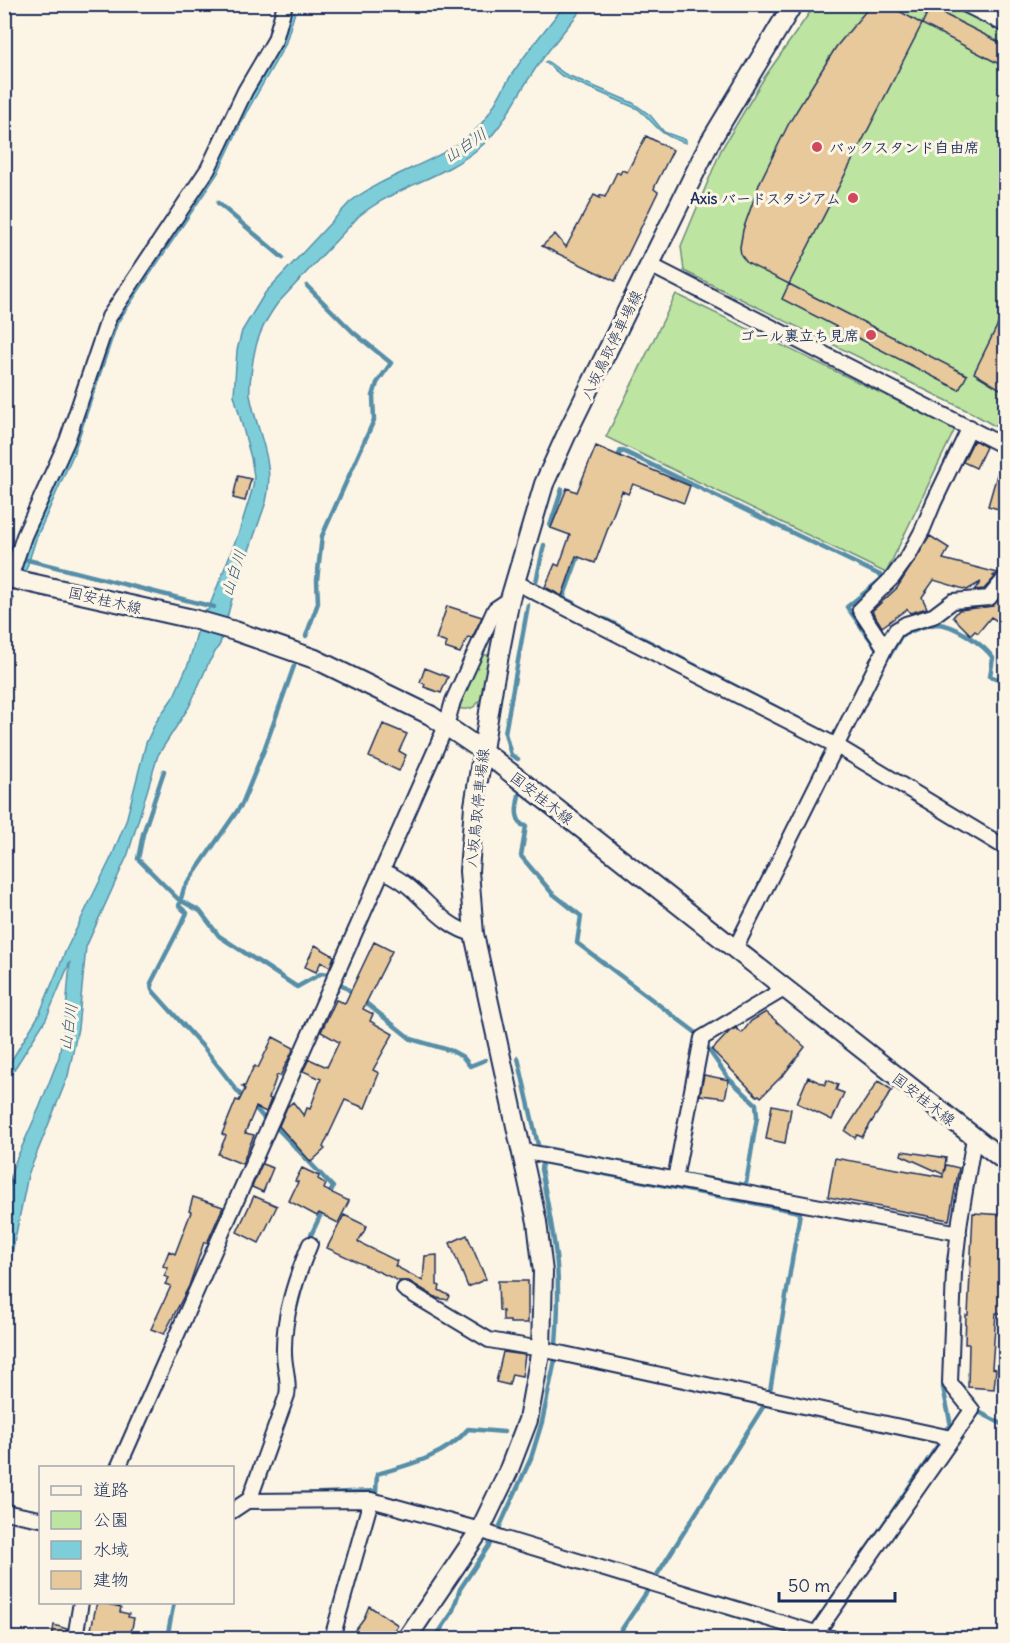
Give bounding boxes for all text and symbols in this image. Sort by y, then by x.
water label: 山白川 [440,123,490,167]
place label: バックスタンド自由席 [829,138,979,157]
marker: バックスタンド自由席 [810,140,824,154]
place label: Axis バードスタジアム [690,189,841,208]
marker: Axis バードスタジアム [846,191,860,205]
street label: 八坂鳥取停車場線 [576,287,646,403]
place label: ゴール裏立ち見席 [740,326,859,345]
marker: ゴール裏立ち見席 [864,328,878,342]
water label: 山白川 [216,547,250,599]
street label: 国安桂木線 [66,582,144,618]
street label: 八坂鳥取停車場線 [461,747,493,869]
street label: 国安桂木線 [507,767,577,829]
water label: 山白川 [55,1002,81,1052]
street label: 国安桂木線 [889,1068,959,1130]
legend [39,1466,234,1604]
text: 道路 [93,1478,129,1501]
text: 公園 [93,1508,129,1531]
text: 水域 [93,1538,129,1561]
scale bar [779,1565,894,1603]
text: 建物 [93,1568,129,1591]
text: 50 m [788,1574,830,1597]

